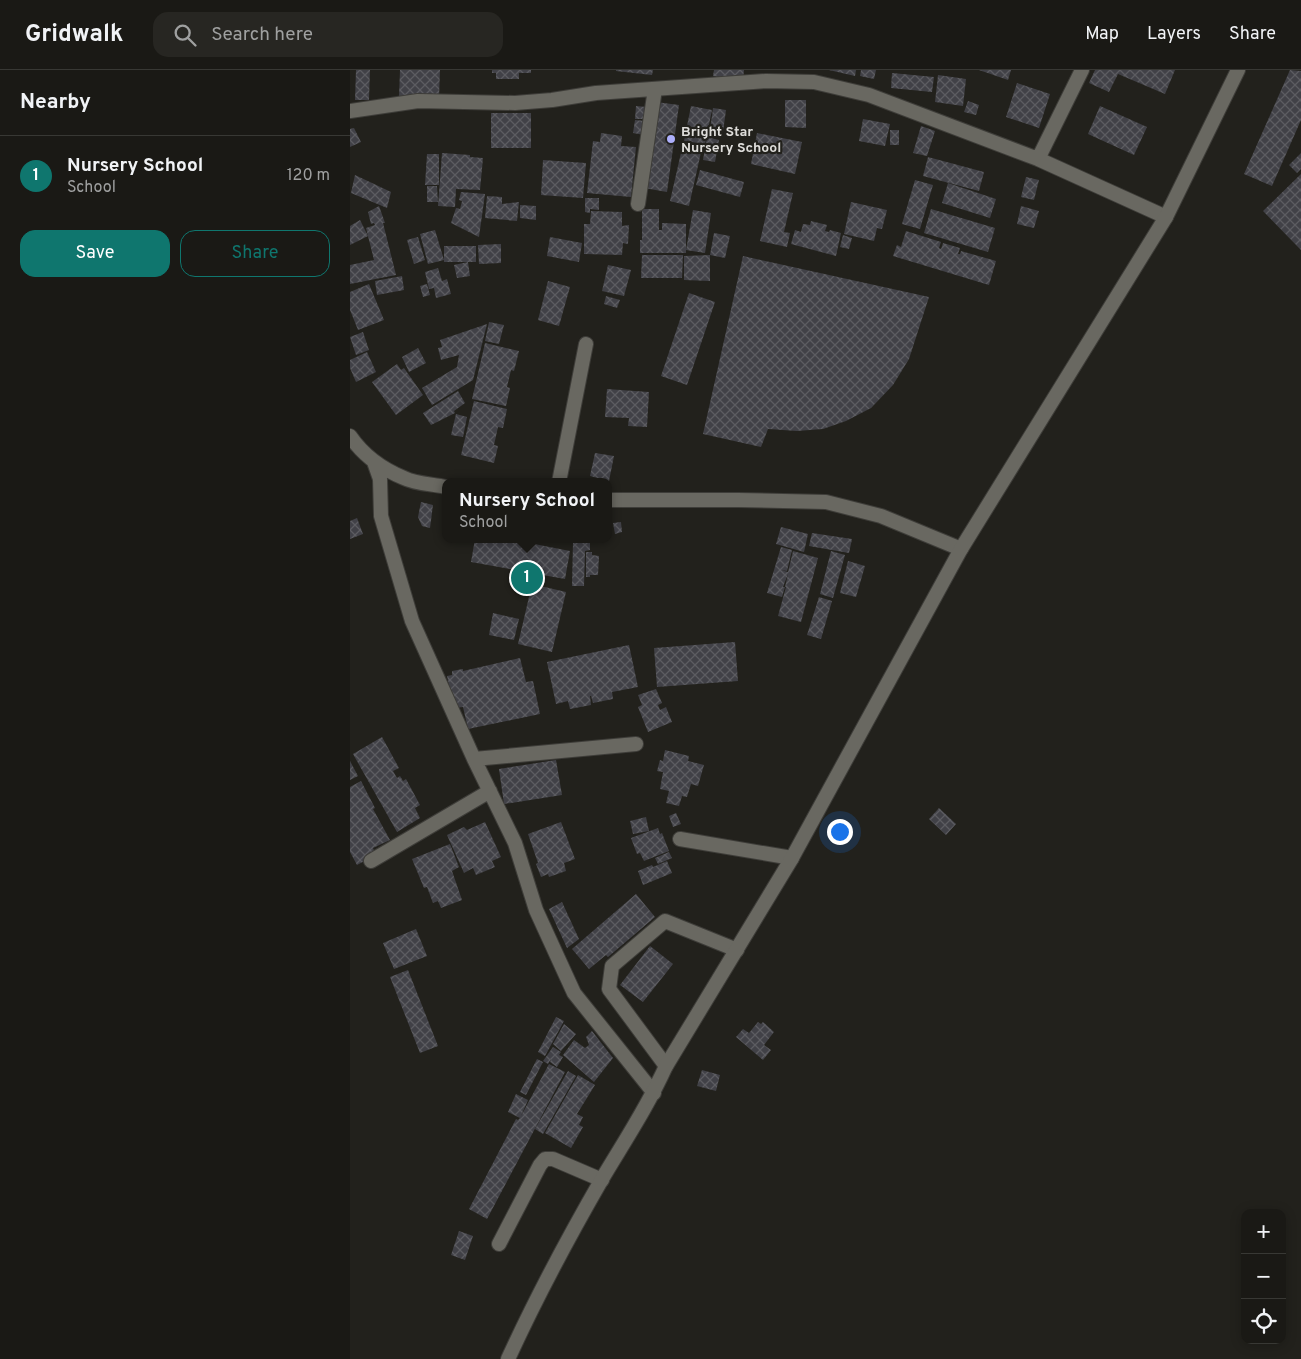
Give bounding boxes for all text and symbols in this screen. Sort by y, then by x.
search box [153,12,503,57]
text: Gridwalk [25,20,123,50]
icon: search [171,21,199,49]
text: Search here [211,23,313,47]
text: Map [1085,23,1119,46]
text: Layers [1147,23,1201,46]
text: Share [1229,23,1276,46]
text: Nearby [20,89,91,116]
place label: Bright Star Nursery School [681,124,781,157]
marker: Bright Star Nursery School [665,133,677,145]
text: Nursery School [67,154,203,178]
text: 1 [33,166,39,186]
text: 120 m [287,166,330,186]
text: School [67,178,116,198]
button: Save [20,230,170,277]
button: Share [180,230,330,277]
popup [442,478,612,543]
text: Nursery School [459,489,595,513]
text: School [459,513,508,533]
pin: 1 [511,559,543,597]
your location [827,819,853,845]
map controls [1241,1209,1286,1344]
button: + [1241,1209,1286,1254]
button: − [1241,1254,1286,1299]
button: locate [1241,1299,1286,1344]

